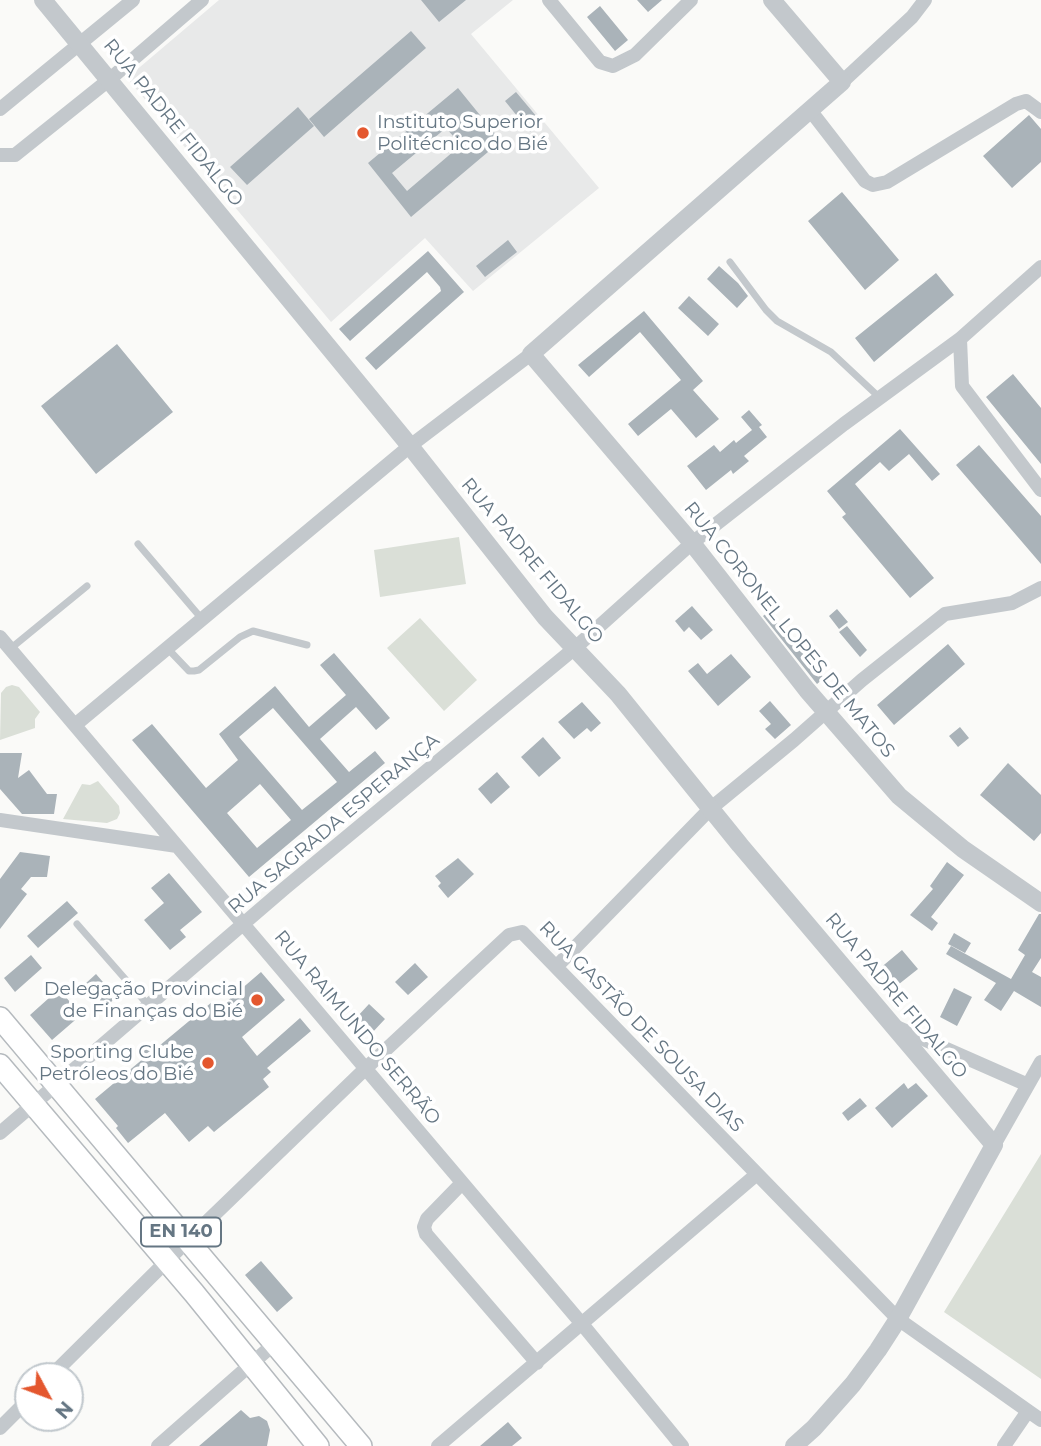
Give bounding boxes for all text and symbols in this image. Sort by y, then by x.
street label: RUA PADRE FIDALGO [98,35,248,211]
place label: Instituto Superior Politécnico do Bié [377,111,548,155]
marker: Instituto Superior Politécnico do Bié [355,125,371,141]
street label: RUA PADRE FIDALGO [456,474,608,648]
street label: RUA CORONEL LOPES DE MATOS [679,498,899,762]
street label: RUA SAGRADA ESPERANÇA [224,729,444,919]
street label: RUA PADRE FIDALGO [820,909,972,1083]
street label: RUA GASTÃO DE SOUSA DIAS [534,917,748,1137]
street label: RUA RAIMUNDO SERRÃO [269,926,445,1130]
place label: Delegação Provincial de Finanças do Bié [44,978,243,1022]
marker: Delegação Provincial de Finanças do Bié [249,992,265,1008]
place label: Sporting Clube Petróleos do Bié [39,1041,194,1085]
marker: Sporting Clube Petróleos do Bié [200,1055,216,1071]
road number: EN 140 [141,1218,221,1246]
north arrow [14,1362,84,1432]
text: N [50,1396,77,1423]

